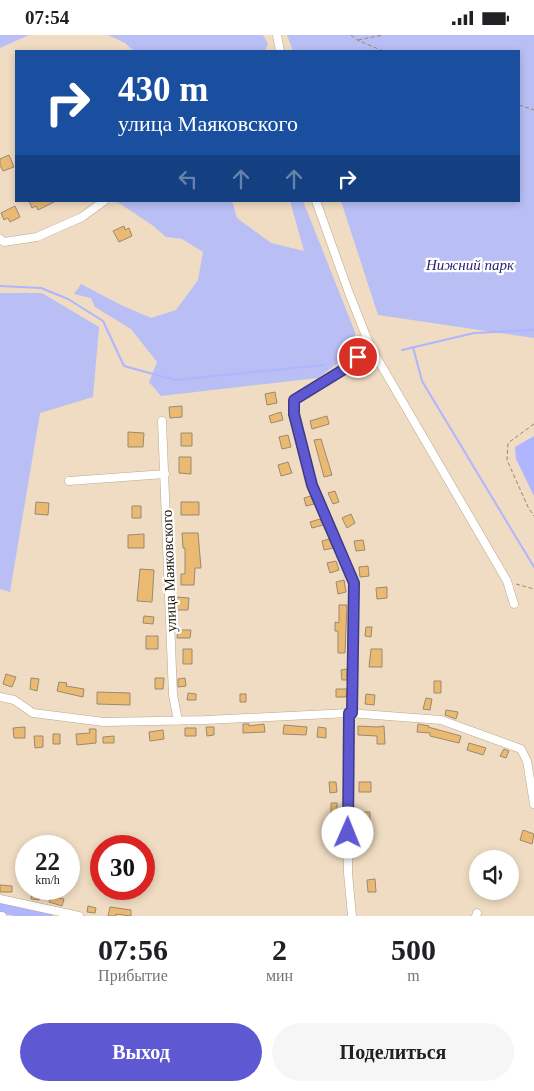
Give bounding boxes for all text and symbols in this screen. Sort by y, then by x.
text: 07:54 [25,7,69,28]
icon: right [35,70,100,135]
text: 430 m [118,70,208,109]
text: улица Маяковского [118,111,298,136]
icon: left [174,165,202,193]
icon: ahead [227,165,255,193]
icon: ahead [280,165,308,193]
icon: right [333,165,361,193]
park label: Нижний парк [425,257,515,273]
pin [337,336,379,378]
icon: arrive [344,343,372,371]
street label: улица Маяковского [159,509,179,633]
position arrow [321,806,373,858]
speed limit sign: 30 [90,835,155,900]
text: 22 [35,848,60,875]
map controls [469,850,519,900]
button: sound [469,850,519,900]
text: km/h [35,873,60,887]
text: 07:56 [98,933,168,966]
text: 2 [272,933,287,966]
text: 500 [391,933,436,966]
text: Прибытие [98,967,168,984]
text: мин [266,967,293,984]
text: m [407,967,420,984]
button: Выход [20,1023,262,1081]
button: Поделиться [272,1023,514,1081]

